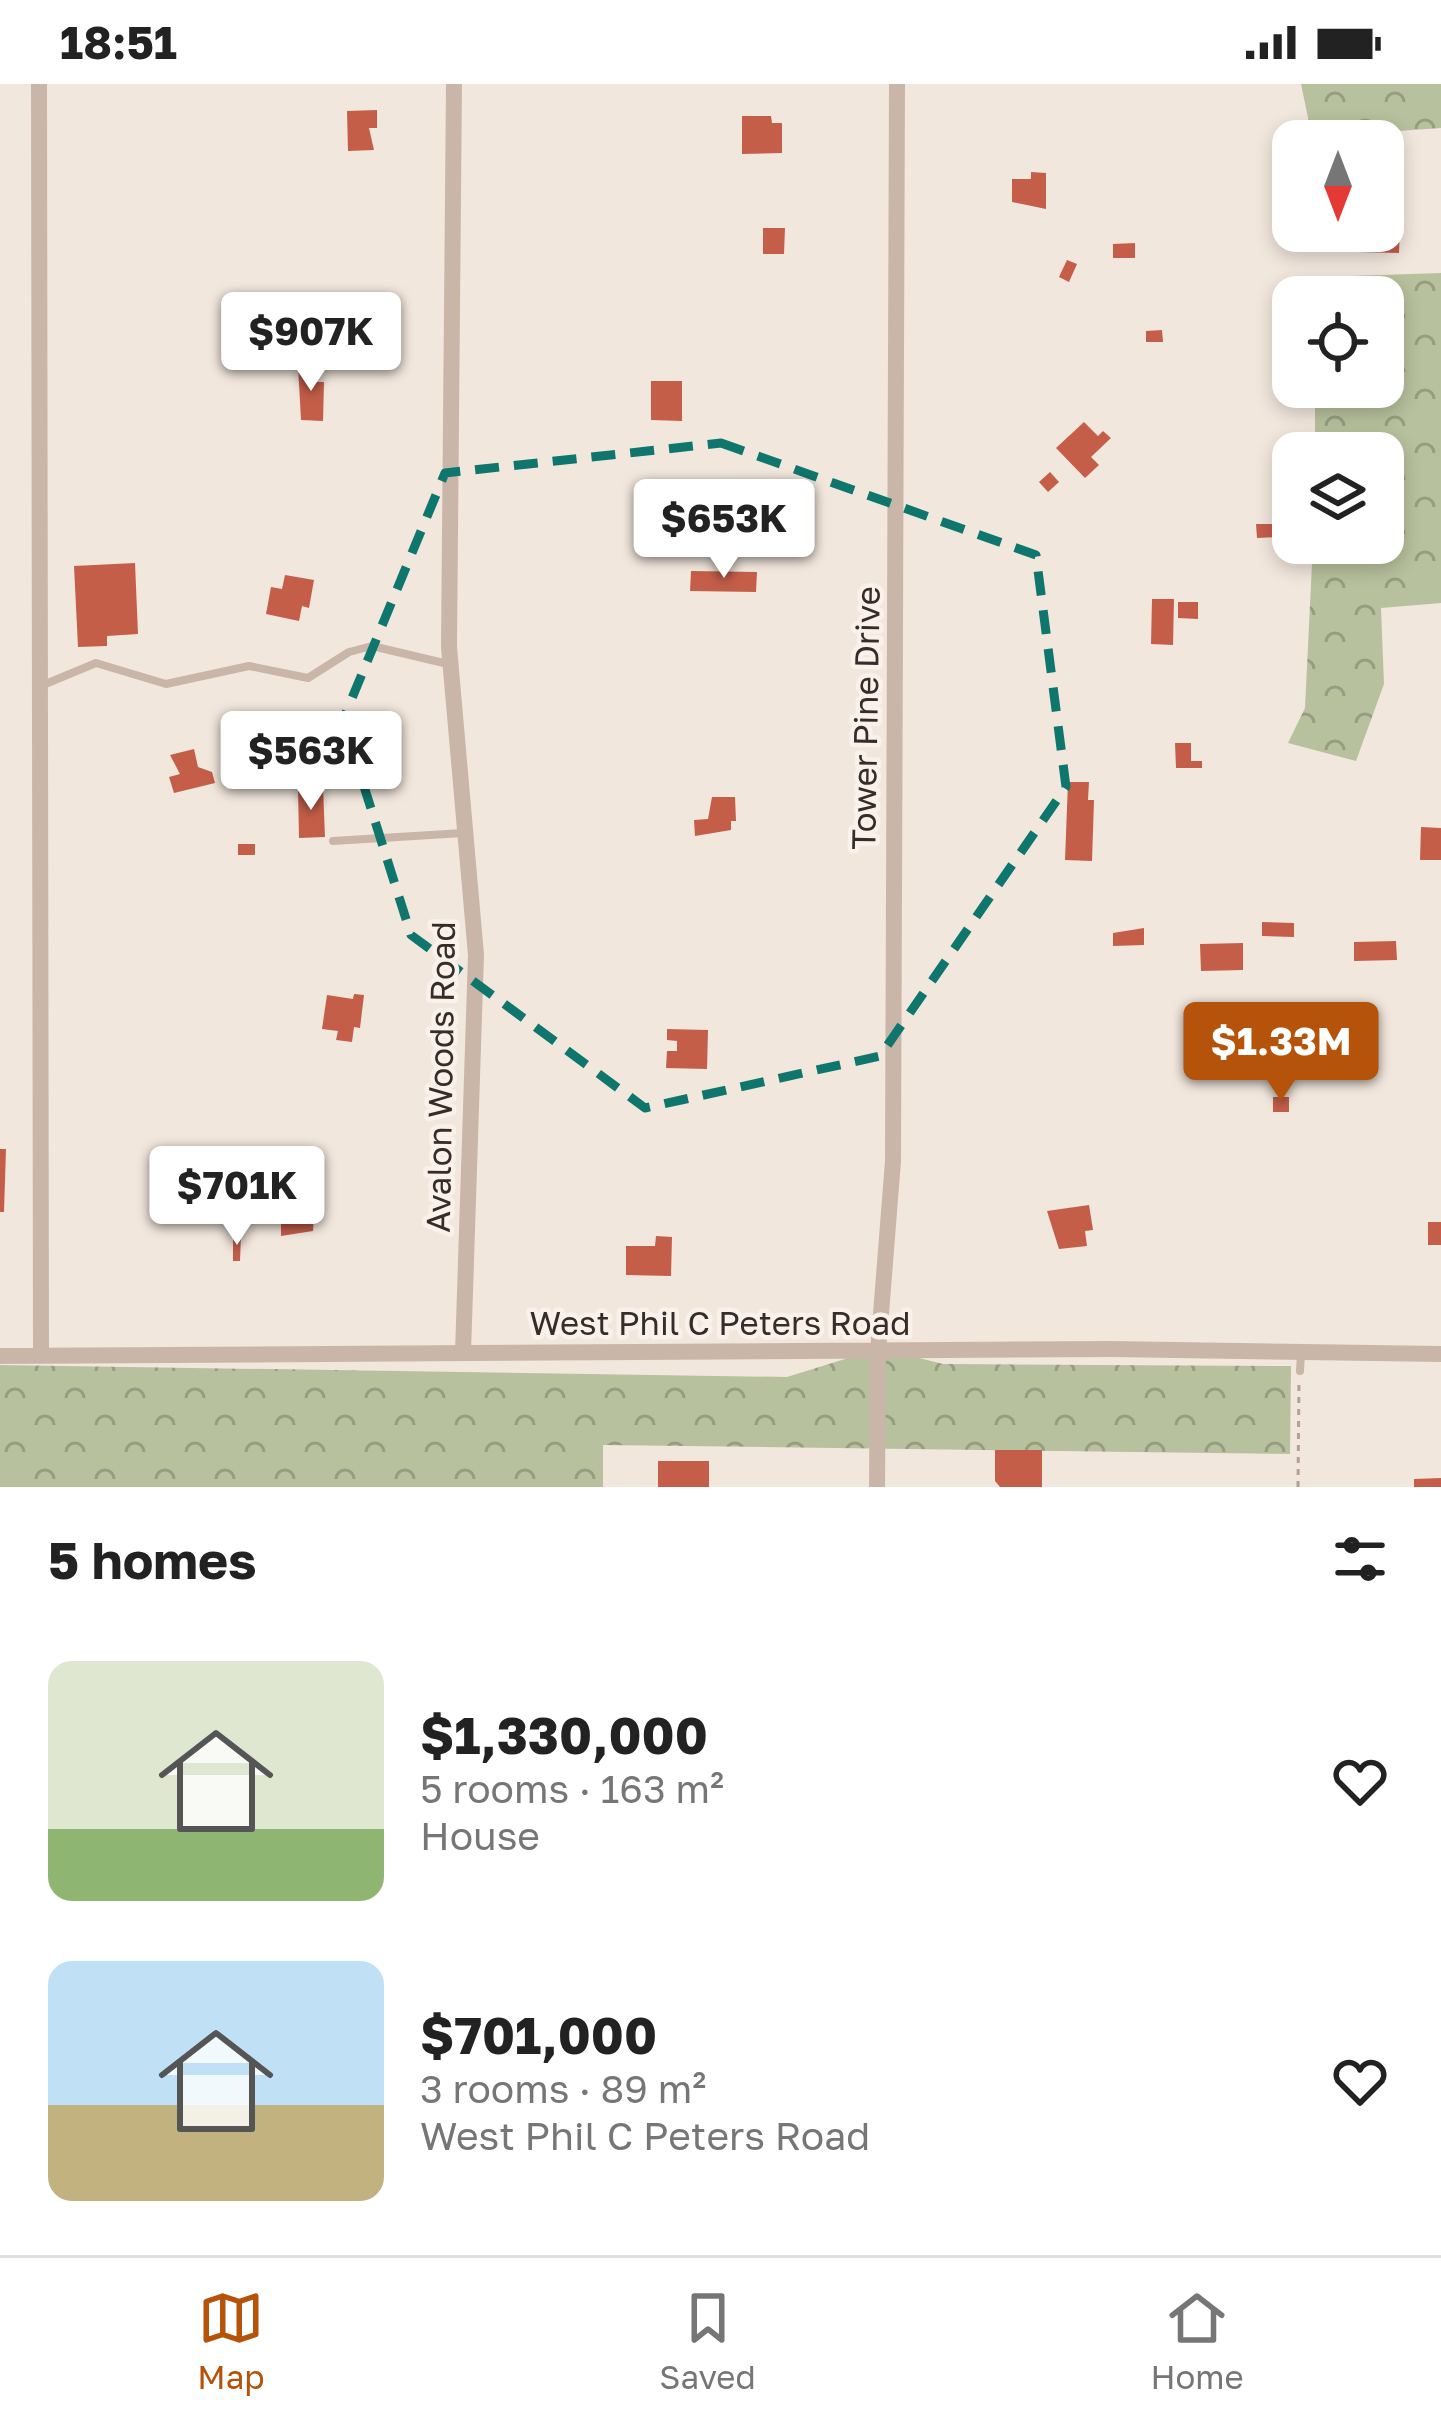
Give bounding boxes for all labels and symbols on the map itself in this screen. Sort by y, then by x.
north arrow [1272,120,1404,252]
pin: $907K [227,292,395,394]
pin: $653K [640,479,808,581]
street label: Tower Pine Drive [843,586,887,850]
pin: $563K [227,711,395,813]
street label: Avalon Woods Road [418,921,462,1233]
pin: $1.33M [1183,1002,1379,1104]
pin: $701K [153,1146,321,1248]
street label: West Phil C Peters Road [530,1303,910,1342]

